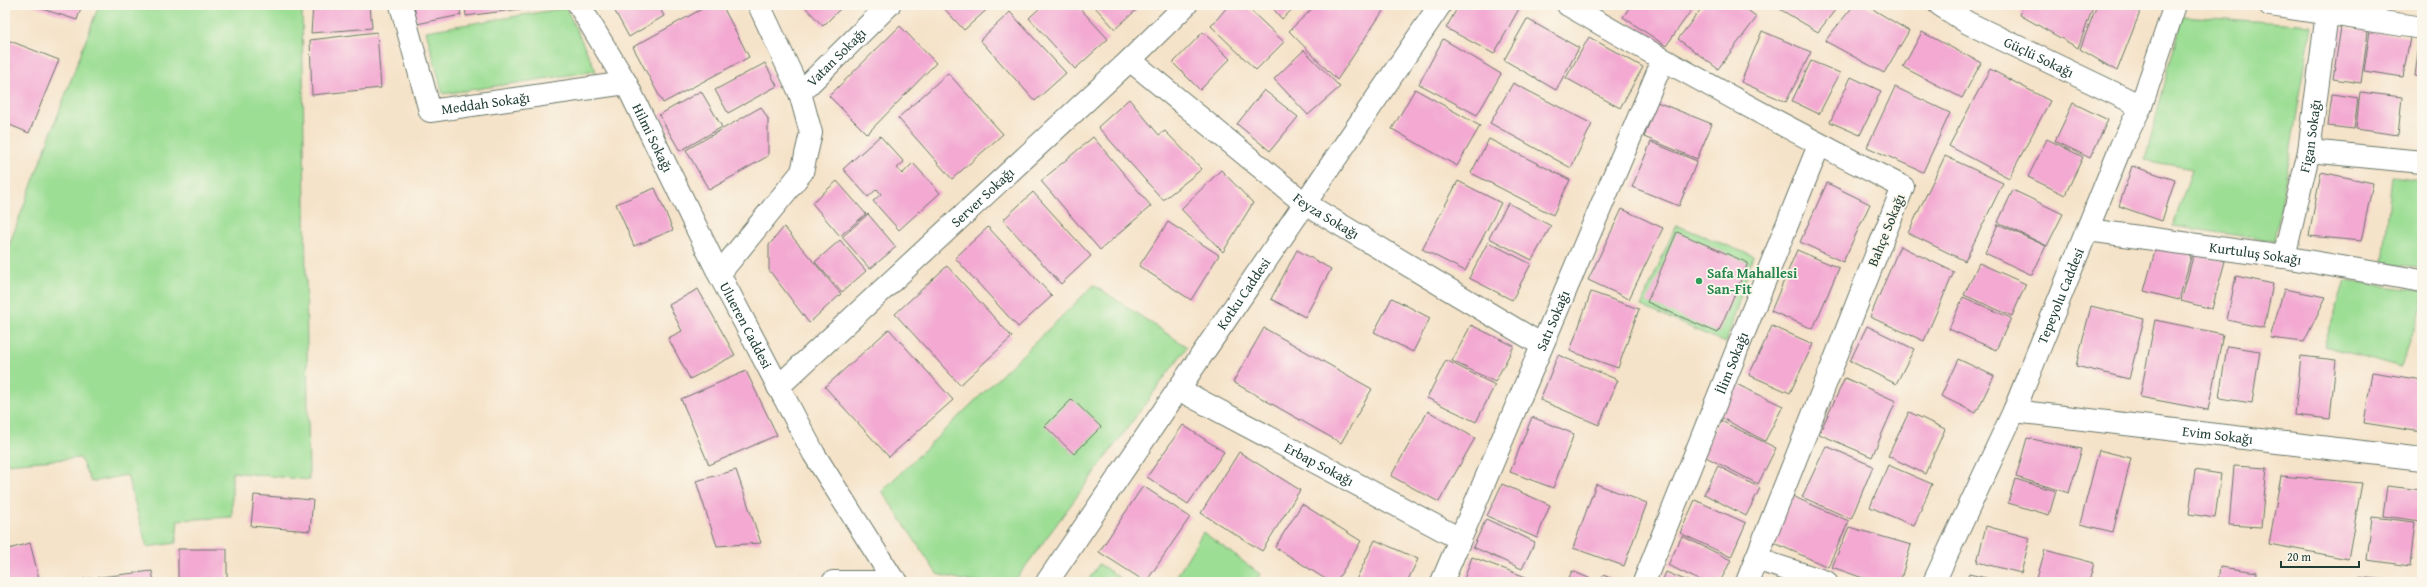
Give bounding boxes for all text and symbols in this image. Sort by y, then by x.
street label: Vatan Sokağı [802,23,870,91]
street label: Güçlü Sokağı [2001,32,2077,82]
street label: Meddah Sokağı [440,87,531,119]
street label: Figan Sokağı [2294,98,2326,175]
street label: Hilmi Sokağı [627,100,678,176]
street label: Server Sokağı [946,163,1019,232]
street label: Feyza Sokağı [1289,188,1363,244]
street label: Bahçe Sokağı [1862,191,1910,269]
street label: Kurtuluş Sokağı [2208,237,2303,270]
street label: Tepeyolu Caddesi [2032,245,2089,347]
street label: Kotku Caddesi [1212,253,1275,334]
place label: Safa Mahallesi San-Fit [1707,263,1798,299]
marker: Safa Mahallesi San-Fit [1694,276,1704,286]
street label: Ulueren Caddesi [715,278,777,372]
street label: Satı Sokağı [1531,287,1574,354]
street label: İlim Sokağı [1710,329,1753,397]
street label: Evim Sokağı [2181,421,2254,449]
street label: Erbap Sokağı [1281,437,1358,491]
scale bar [2281,543,2359,569]
text: 20 m [2287,548,2311,565]

